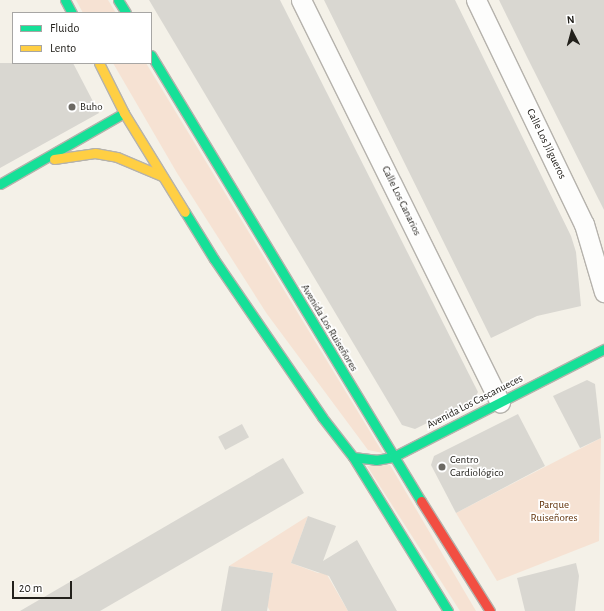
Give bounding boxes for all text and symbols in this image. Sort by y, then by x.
legend [12,12,152,64]
north arrow [552,12,592,52]
text: N [566,14,575,25]
text: Fluido [50,22,79,34]
text: Lento [50,42,76,54]
place label: Buho [80,100,103,114]
marker: Buho [67,102,77,112]
street label: Calle Los Jilgueros [523,107,569,181]
street label: Calle Los Canarios [378,164,424,238]
street label: Avenida Los Ruiseñores [298,282,360,374]
street label: Avenida Los Cascanueces [425,372,525,432]
place label: Centro Cardiológico [450,454,504,480]
marker: Centro Cardiológico [437,462,447,472]
park label: Parque Ruiseñores [531,499,577,525]
scale bar [14,573,74,599]
text: 20 m [19,582,42,594]

